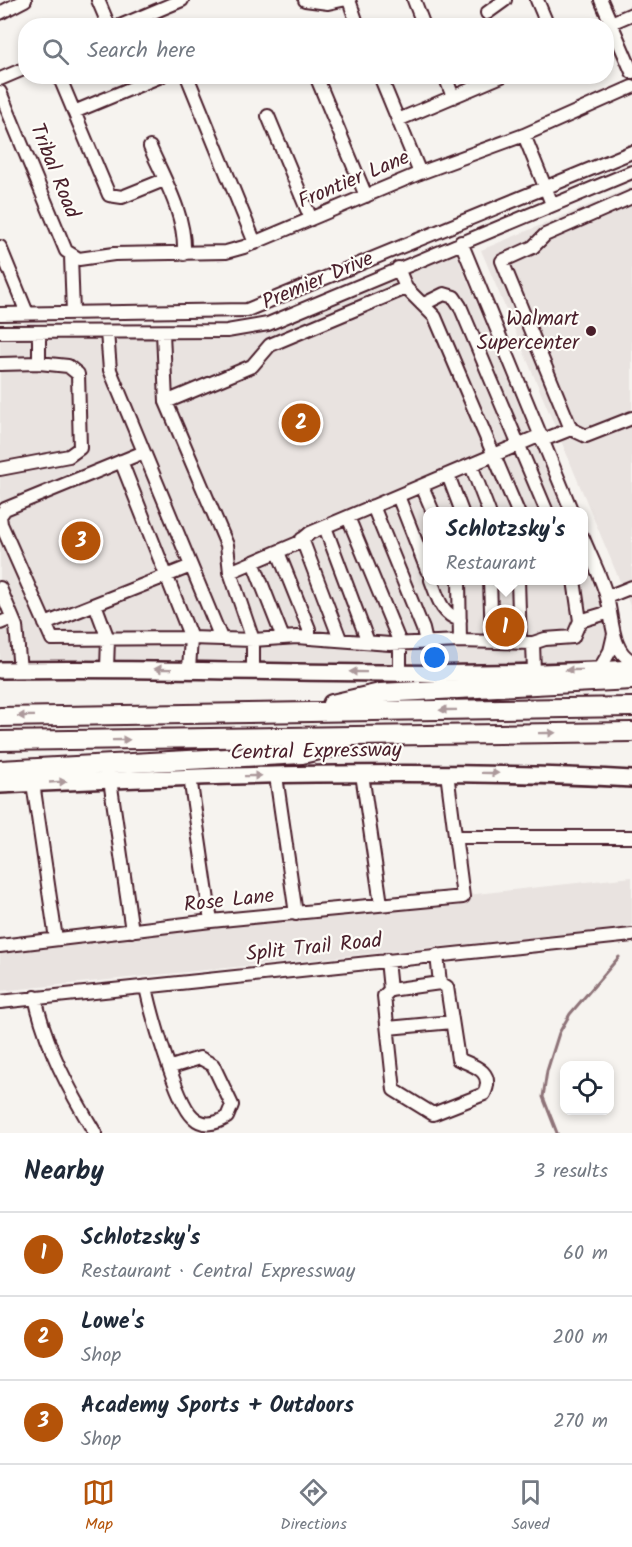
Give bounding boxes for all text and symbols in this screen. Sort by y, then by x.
search box [18,18,614,84]
text: Search here [87,34,195,69]
icon: search [39,35,72,68]
street label: Tribal Road [20,119,88,224]
street label: Frontier Lane [293,141,416,218]
street label: Premier Drive [257,243,379,319]
place label: Walmart Supercenter [477,303,580,360]
marker: Walmart Supercenter [584,324,598,338]
pin: 2 [282,400,320,446]
popup [423,507,588,585]
text: Schlotzsky's [446,513,565,548]
pin: 3 [62,518,100,564]
text: Restaurant [446,548,536,580]
pin: 1 [486,604,524,650]
your location [420,643,449,672]
one-way arrow [153,664,172,674]
one-way arrow [564,666,583,675]
one-way arrow [348,667,367,676]
one-way arrow [438,705,457,715]
one-way arrow [16,712,35,721]
one-way arrow [538,728,557,738]
street label: Central Expressway [230,734,402,770]
one-way arrow [112,735,131,745]
one-way arrow [481,768,500,778]
one-way arrow [244,771,263,781]
one-way arrow [49,778,68,787]
street label: Rose Lane [182,880,276,922]
street label: Split Trail Road [244,924,384,972]
map controls [560,1061,614,1115]
button: locate [560,1061,614,1115]
text: Nearby [24,1151,104,1193]
text: 3 results [534,1156,608,1188]
text: Schlotzsky's [81,1221,200,1256]
text: 1 [40,1238,47,1270]
text: 60 m [563,1238,608,1270]
text: Restaurant · Central Expressway [81,1256,355,1288]
text: Lowe's [81,1305,145,1340]
text: 2 [38,1322,49,1354]
text: 200 m [552,1322,608,1354]
text: Shop [81,1340,121,1372]
text: Academy Sports + Outdoors [81,1389,354,1424]
text: 3 [38,1406,49,1438]
text: 270 m [553,1406,608,1438]
text: Shop [81,1424,121,1456]
tab: Map [82,1476,115,1537]
tab: Directions [280,1476,347,1537]
tab: Saved [512,1476,550,1537]

